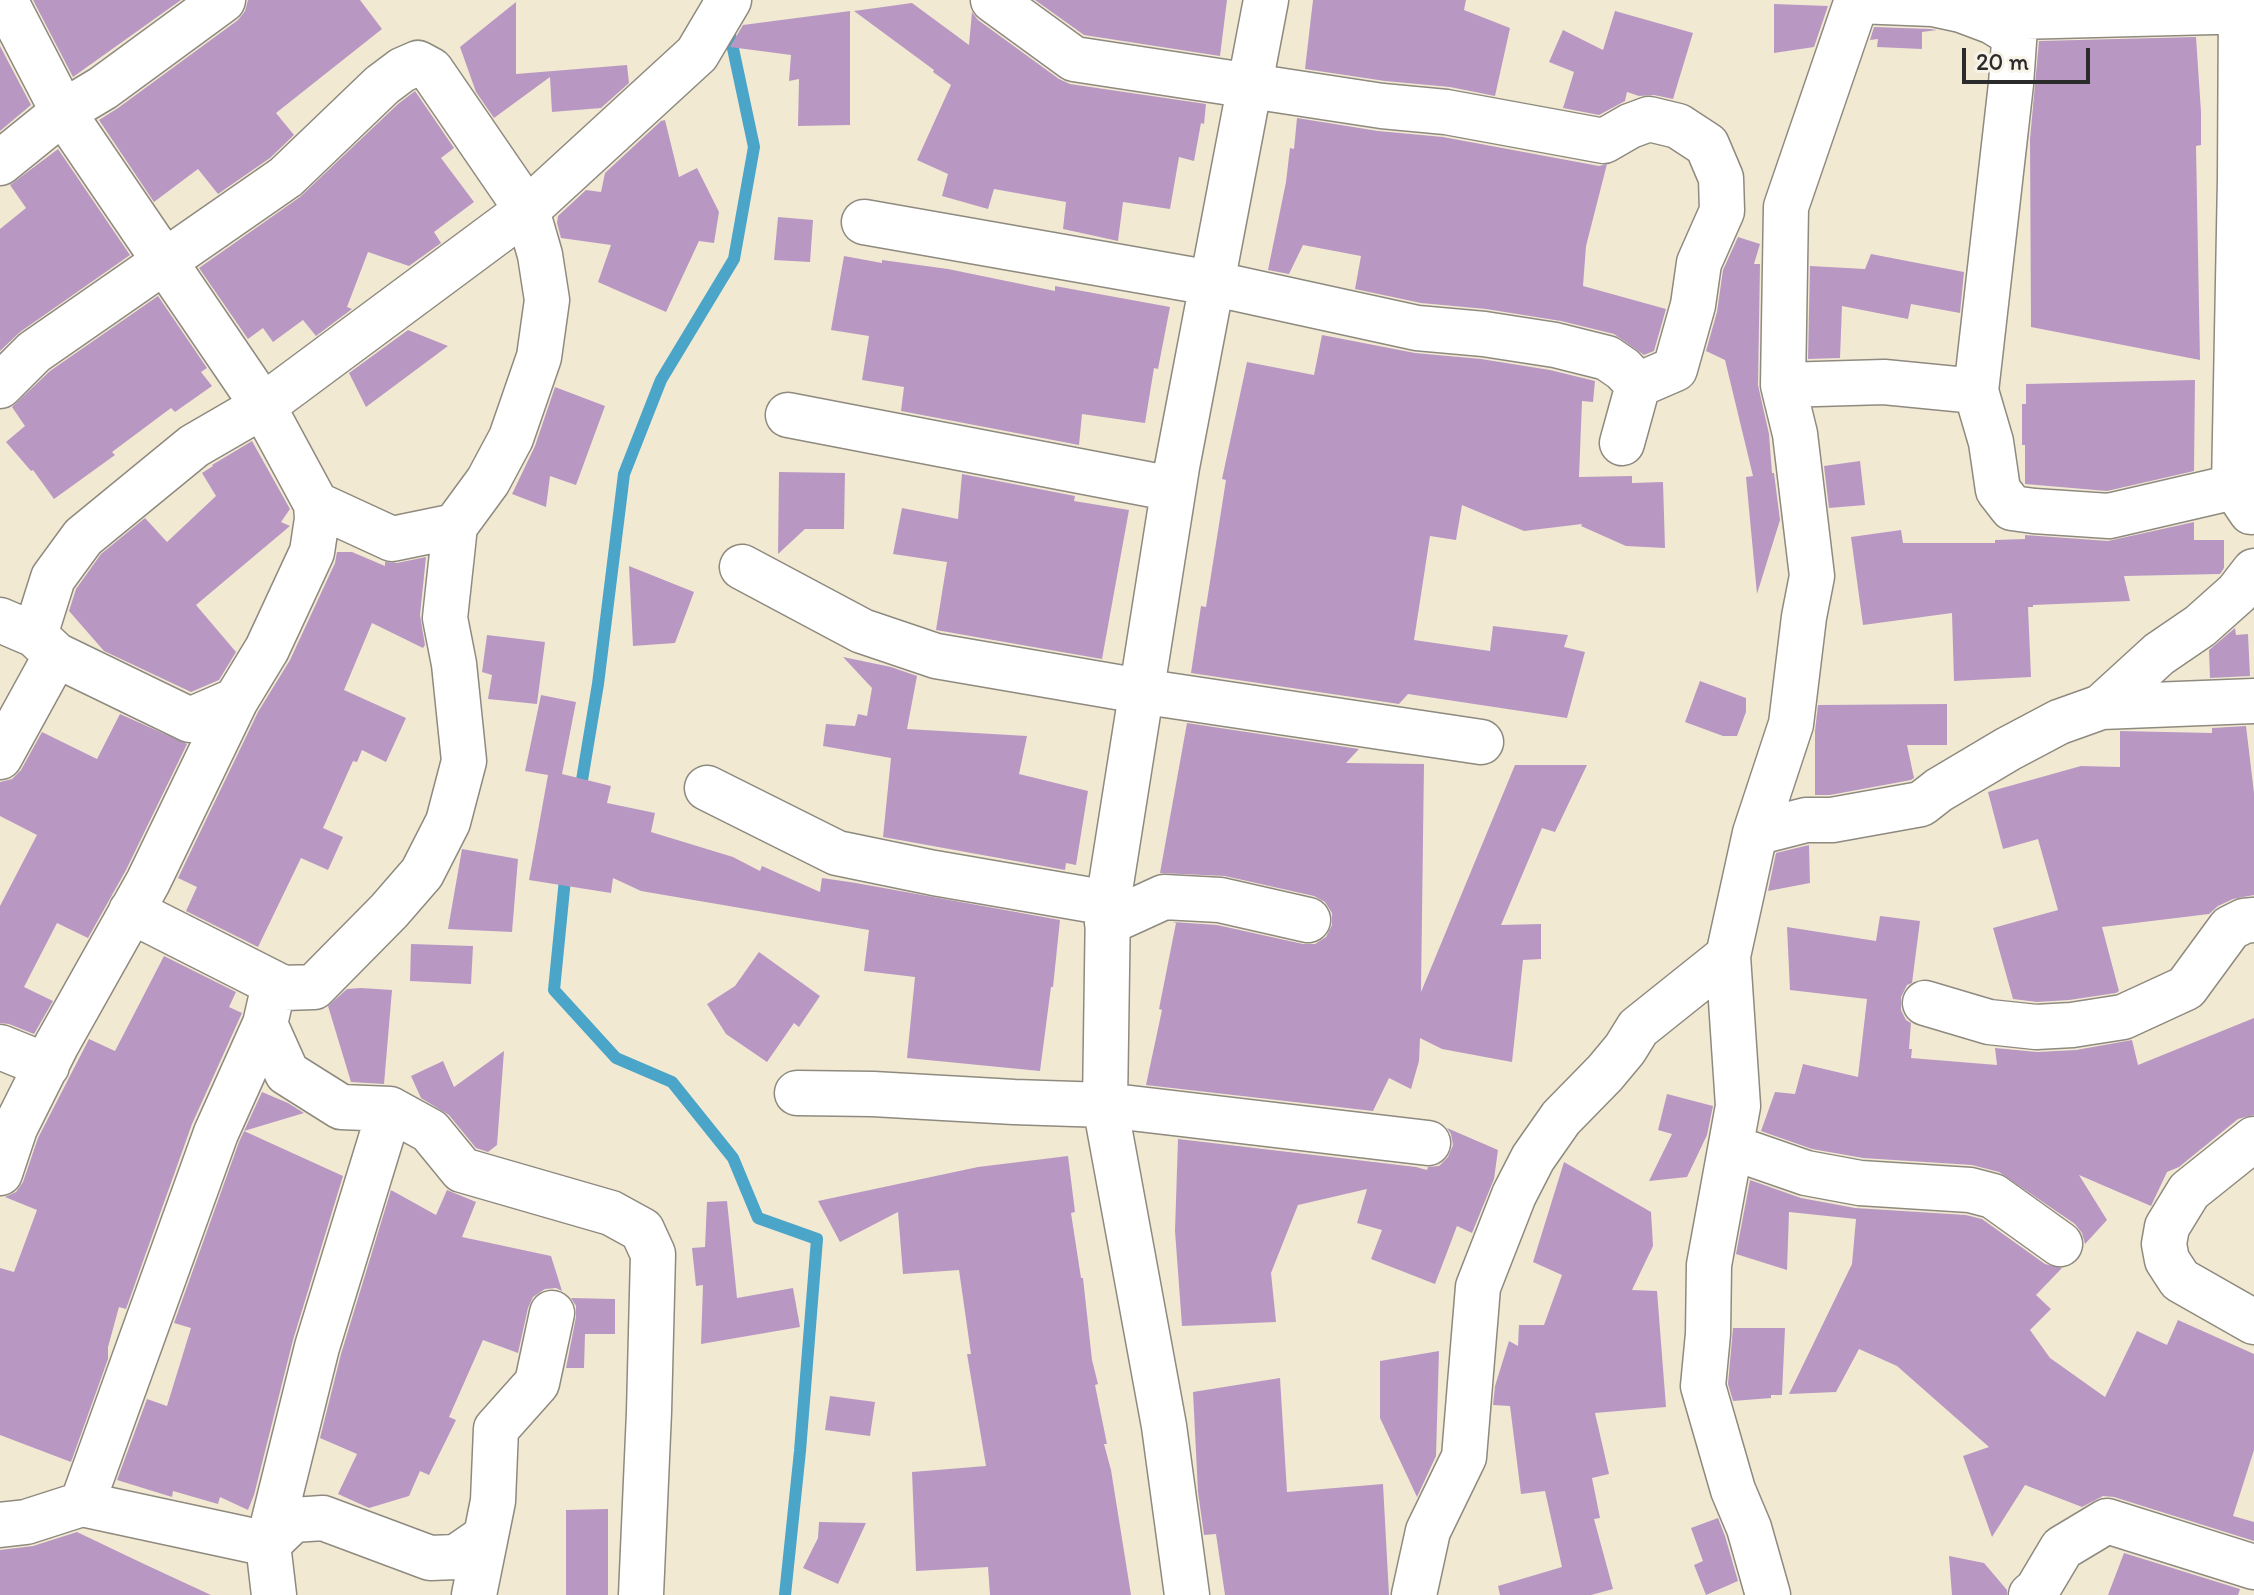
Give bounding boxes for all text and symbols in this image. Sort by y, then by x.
scale bar [1966,32,2094,82]
text: 20 m [1976,47,2029,76]

